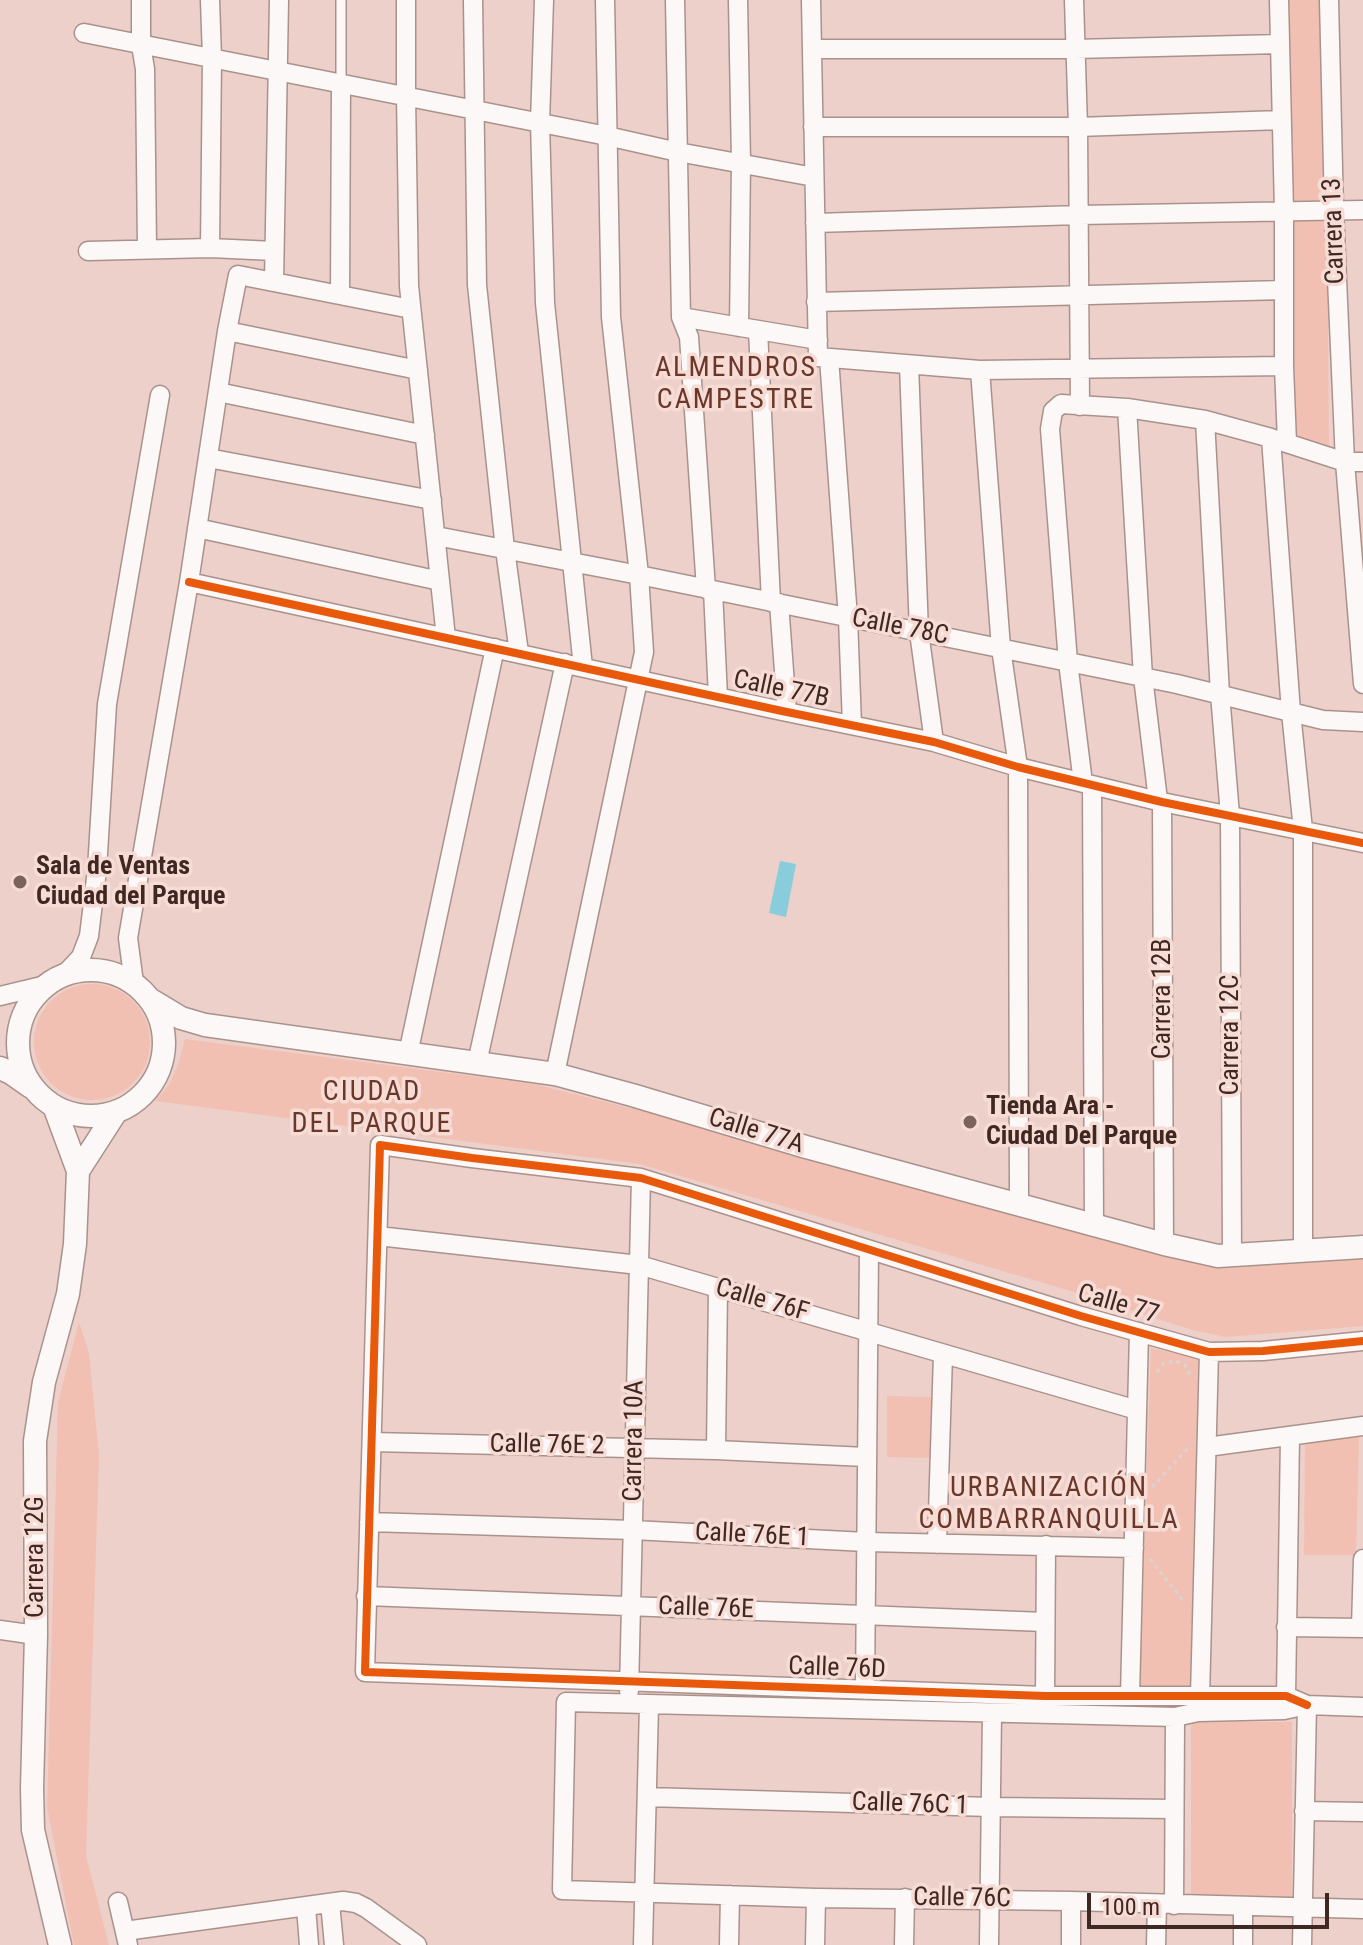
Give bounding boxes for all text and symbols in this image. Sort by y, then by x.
street label: Carrera 13 [1318,177,1352,285]
district label: ALMENDROS CAMPESTRE [655,352,817,418]
street label: Calle 78C [849,603,951,653]
street label: Calle 77B [730,665,832,715]
place label: Sala de Ventas Ciudad del Parque [36,851,225,912]
marker: Sala de Ventas Ciudad del Parque [11,873,29,891]
street label: Carrera 12B [1147,939,1179,1059]
street label: Carrera 12C [1215,974,1247,1096]
district label: CIUDAD DEL PARQUE [292,1076,452,1142]
place label: Tienda Ara - Ciudad Del Parque [986,1091,1177,1152]
street label: Calle 77A [705,1103,807,1161]
marker: Tienda Ara - Ciudad Del Parque [961,1113,979,1131]
street label: Calle 76F [712,1273,812,1329]
street label: Calle 77 [1074,1279,1162,1331]
street label: Carrera 10A [618,1380,652,1502]
street label: Calle 76E 2 [489,1429,605,1463]
district label: URBANIZACIÓN COMBARRANQUILLA [918,1472,1180,1538]
street label: Carrera 12G [20,1496,52,1618]
street label: Calle 76E 1 [694,1517,810,1555]
street label: Calle 76E [658,1592,754,1626]
street label: Calle 76D [788,1652,886,1686]
street label: Calle 76C 1 [851,1787,969,1823]
scale bar [1091,1877,1333,1927]
street label: Calle 76C [913,1883,1011,1915]
text: 100 m [1101,1893,1160,1921]

